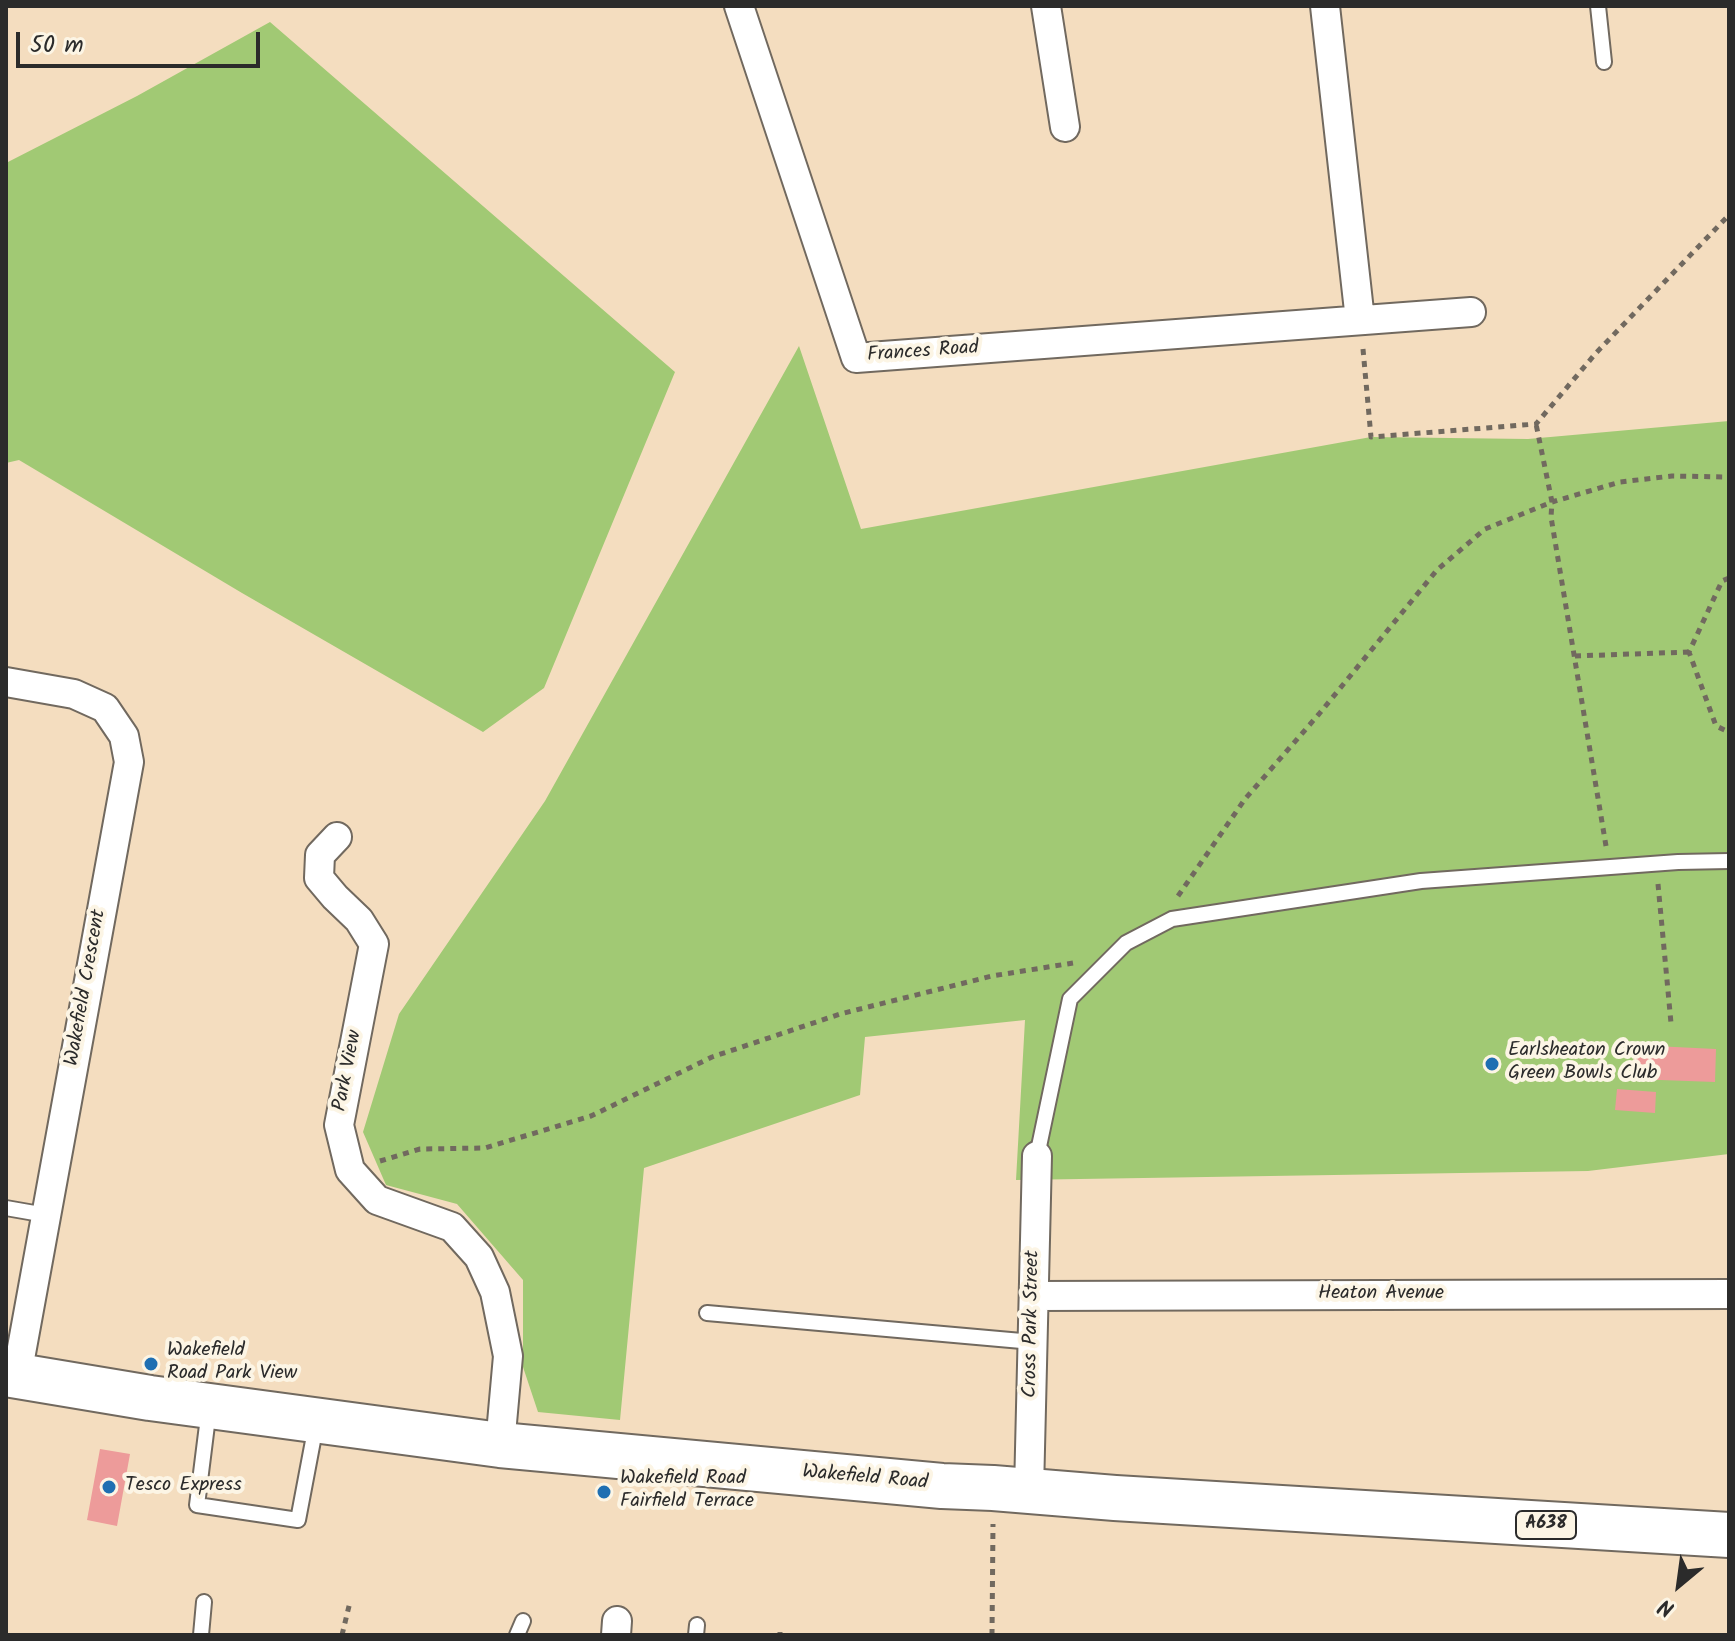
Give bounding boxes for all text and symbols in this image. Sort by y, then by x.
scale bar [20,16,264,66]
text: 50 m [30,26,84,65]
street label: Frances Road [866,337,980,369]
street label: Wakefield Crescent [61,908,113,1068]
street label: Park View [329,1028,369,1114]
place label: Earlsheaton Crown Green Bowls Club [1508,1040,1665,1087]
marker: Earlsheaton Crown Green Bowls Club [1483,1055,1501,1073]
street label: Cross Park Street [1020,1250,1046,1398]
street label: Heaton Avenue [1318,1283,1444,1307]
place label: Wakefield Road Park View [167,1340,297,1387]
marker: Wakefield Road Park View [142,1355,160,1373]
street label: Wakefield Road [801,1462,929,1496]
place label: Wakefield Road Fairfield Terrace [620,1468,754,1515]
place label: Tesco Express [125,1475,242,1499]
marker: Tesco Express [100,1478,118,1496]
marker: Wakefield Road Fairfield Terrace [595,1483,613,1501]
road number: A638 [1516,1511,1576,1539]
north arrow [1639,1545,1719,1625]
text: N [1653,1588,1682,1625]

